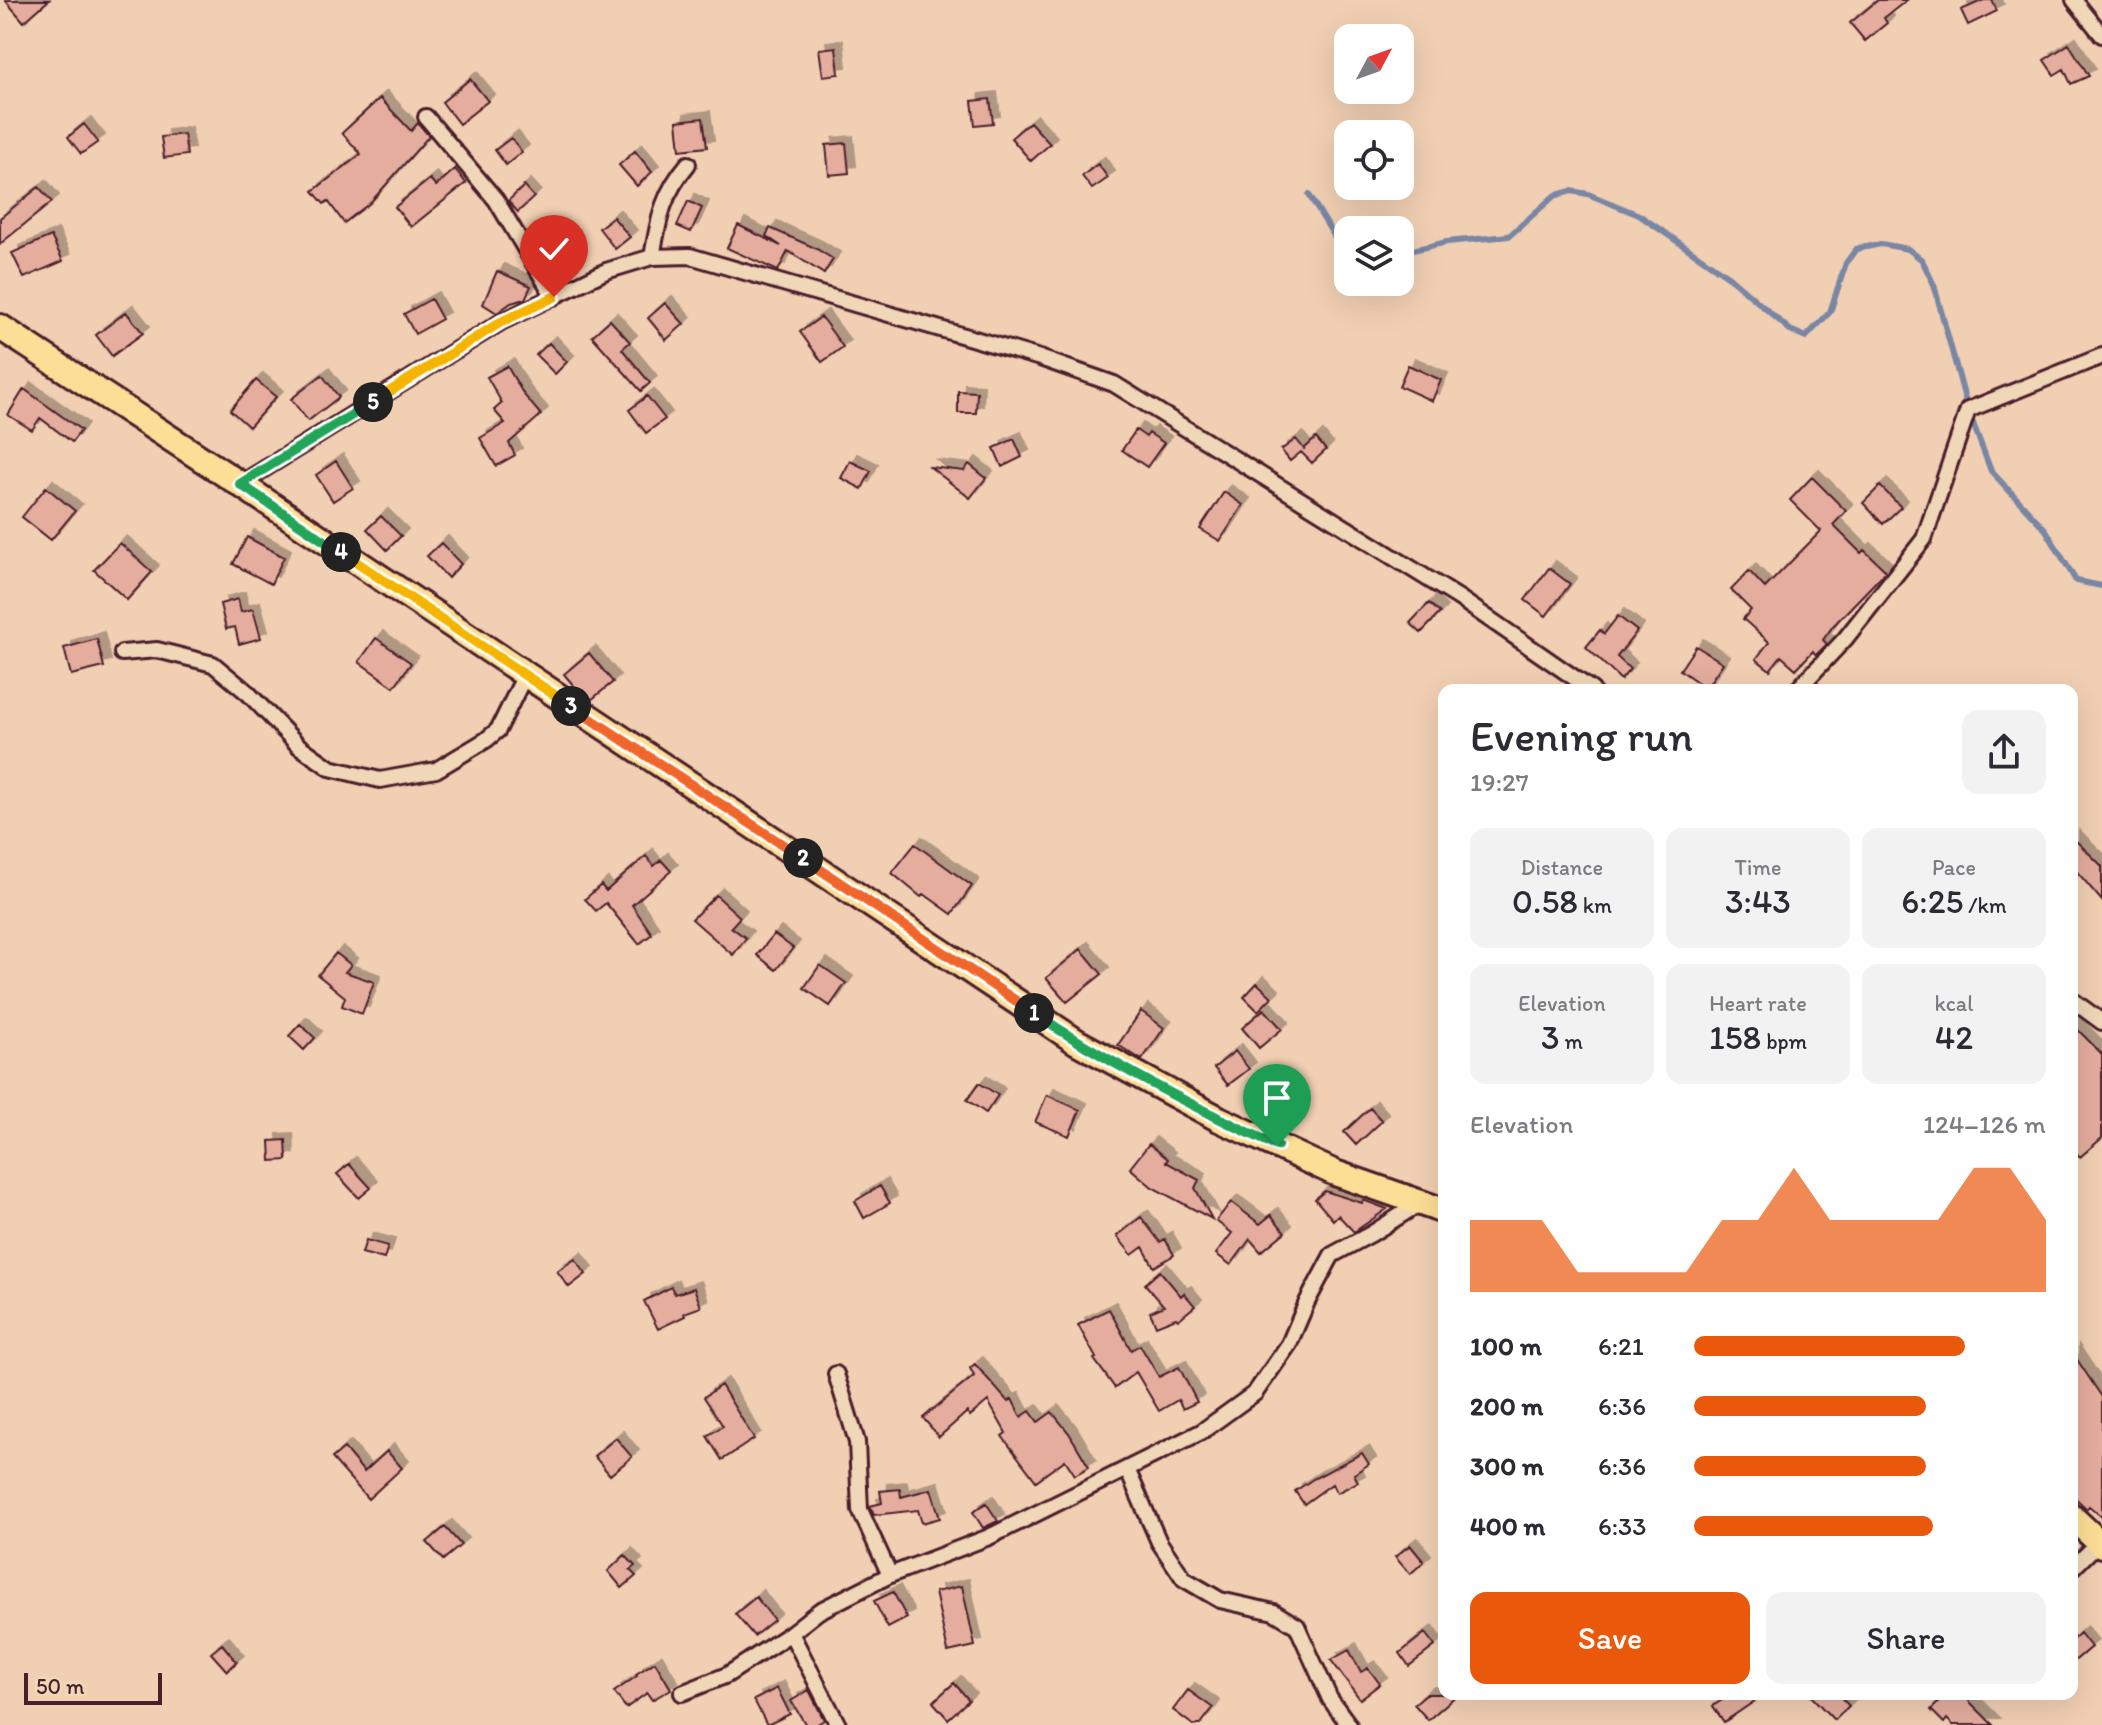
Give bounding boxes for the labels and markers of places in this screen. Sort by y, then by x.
pin [520,215,588,297]
pin: 5 [353,382,393,422]
pin: 4 [321,532,361,572]
pin: 3 [551,686,591,726]
pin: 2 [783,838,823,878]
pin: 1 [1014,993,1054,1033]
pin [1243,1064,1311,1146]

